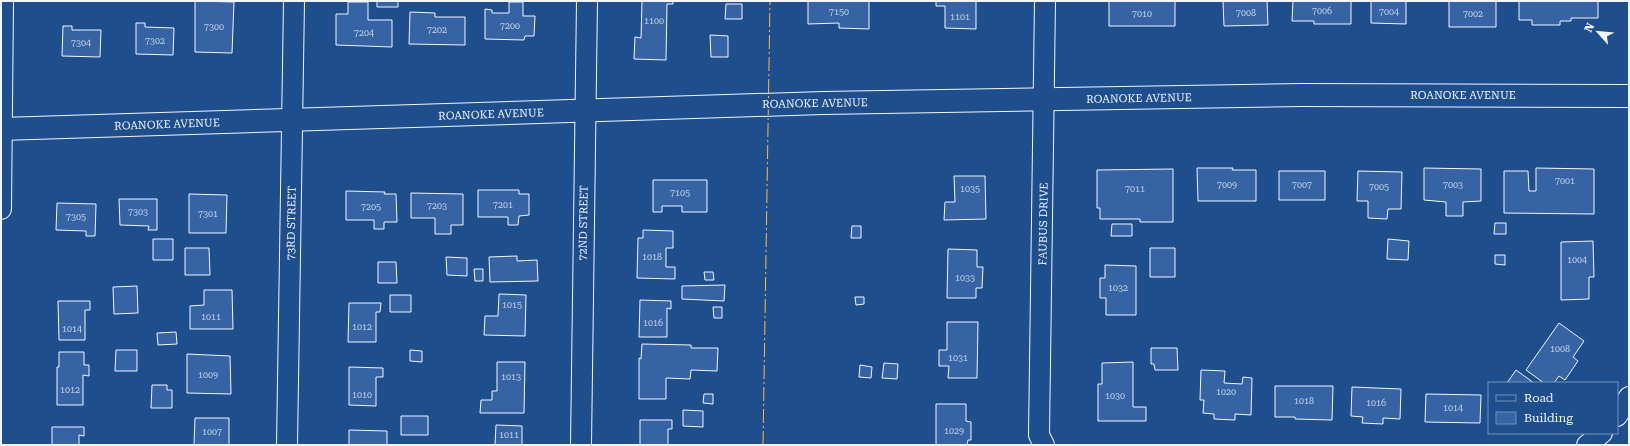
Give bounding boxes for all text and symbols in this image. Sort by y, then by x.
house number: 7006 [1312,6,1332,16]
house number: 7150 [829,7,849,17]
house number: 7004 [1379,7,1399,17]
house number: 7008 [1236,8,1256,18]
house number: 7010 [1132,9,1152,19]
house number: 7002 [1463,9,1483,19]
house number: 1101 [950,12,970,22]
north arrow [1578,12,1618,52]
house number: 1100 [644,16,664,26]
text: N [1582,20,1597,34]
house number: 7200 [500,21,520,31]
house number: 7300 [204,22,224,32]
house number: 7202 [427,25,447,35]
house number: 7204 [354,28,374,38]
house number: 7302 [145,36,165,46]
house number: 7304 [71,38,91,48]
street label: ROANOKE AVENUE [1410,89,1516,102]
street label: ROANOKE AVENUE [1086,91,1192,106]
street label: ROANOKE AVENUE [762,96,868,111]
street label: ROANOKE AVENUE [438,106,544,123]
street label: ROANOKE AVENUE [114,116,220,133]
house number: 7001 [1555,176,1575,186]
house number: 7009 [1217,180,1237,190]
house number: 7007 [1292,180,1312,190]
house number: 7003 [1443,180,1463,190]
street label: FAUBUS DRIVE [1036,182,1051,266]
house number: 7005 [1369,182,1389,192]
house number: 1035 [960,184,980,194]
house number: 7011 [1125,184,1145,194]
street label: 72ND STREET [576,185,591,261]
street label: 73RD STREET [284,186,299,260]
house number: 7105 [670,188,690,198]
house number: 7201 [493,200,513,210]
house number: 7203 [427,201,447,211]
house number: 7205 [361,202,381,212]
house number: 7303 [128,207,148,217]
house number: 7301 [198,209,218,219]
house number: 7305 [66,212,86,222]
house number: 1018 [642,252,662,262]
house number: 1004 [1567,255,1587,265]
house number: 1033 [955,273,975,283]
house number: 1032 [1108,283,1128,293]
house number: 1015 [502,300,522,310]
house number: 1011 [201,312,221,322]
house number: 1016 [643,318,663,328]
house number: 1012 [352,322,372,332]
house number: 1014 [62,324,82,334]
house number: 1008 [1550,344,1570,354]
house number: 1031 [948,353,968,363]
house number: 1009 [198,370,218,380]
house number: 1013 [501,372,521,382]
legend [1488,382,1618,434]
house number: 1012 [60,385,80,395]
house number: 1020 [1216,387,1236,397]
house number: 1010 [352,390,372,400]
house number: 1030 [1105,391,1125,401]
text: Road [1524,391,1554,405]
house number: 1018 [1294,396,1314,406]
house number: 1016 [1366,398,1386,408]
house number: 1014 [1443,403,1463,413]
text: Building [1524,411,1573,425]
house number: 1029 [944,426,964,436]
house number: 1007 [202,427,222,437]
house number: 1011 [499,430,519,440]

